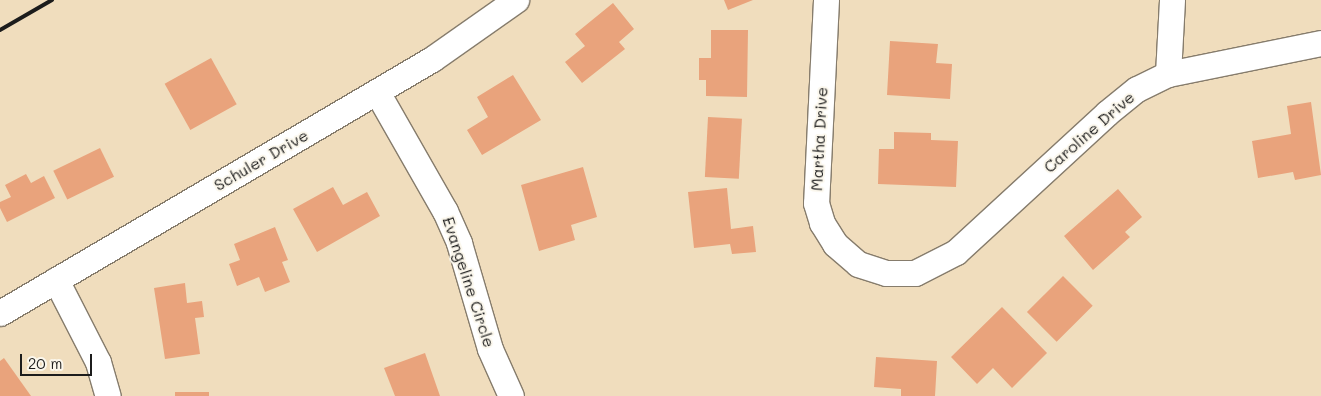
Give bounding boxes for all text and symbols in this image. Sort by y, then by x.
street label: Martha Drive [807,86,831,192]
street label: Caroline Drive [1040,87,1138,177]
street label: Schuler Drive [210,125,312,195]
street label: Evangeline Circle [439,214,499,350]
scale bar [22,344,95,376]
text: 20 m [28,353,62,373]

